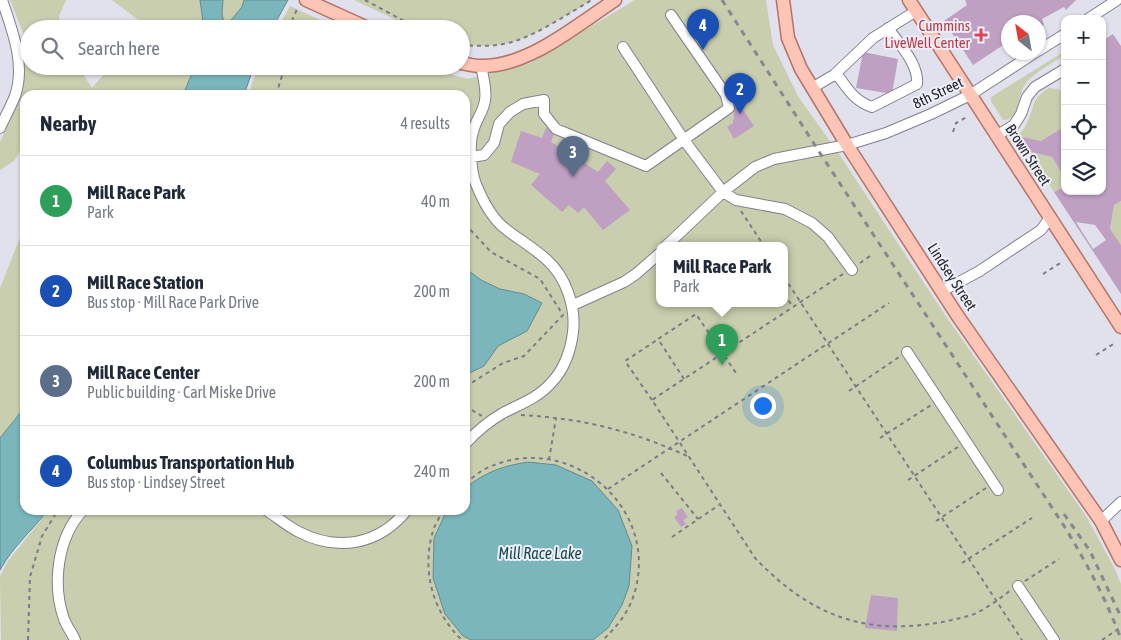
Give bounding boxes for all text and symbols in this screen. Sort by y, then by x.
pin: 4 [687,9,719,50]
north arrow [1001,15,1046,60]
map controls [1061,15,1106,195]
button: + [1061,15,1106,60]
place label: Cummins LiveWell Center [884,17,971,51]
search box [20,20,470,75]
marker: Cummins LiveWell Center [974,28,988,42]
icon: search [38,34,66,62]
text: Search here [78,37,160,59]
button: − [1061,60,1106,105]
pin: 2 [724,73,756,114]
street label: 8th Street [910,73,966,112]
button: locate [1061,105,1106,150]
text: Nearby [40,111,96,135]
text: 4 results [400,114,450,132]
street label: Brown Street [1002,121,1055,189]
pin: 3 [557,136,589,177]
button: layers [1061,150,1106,195]
text: Mill Race Park [87,181,185,203]
text: 1 [52,192,60,210]
text: 40 m [421,192,450,210]
text: Park [87,203,114,221]
street label: Lindsey Street [924,240,980,314]
popup [656,242,788,307]
text: Mill Race Park [673,255,771,277]
text: Mill Race Station [87,271,204,293]
text: Park [673,277,700,295]
text: 2 [52,282,60,300]
text: 200 m [414,282,450,300]
text: Bus stop · Mill Race Park Drive [87,293,259,311]
pin: 1 [706,324,738,365]
text: Mill Race Center [87,361,199,383]
text: 3 [52,372,60,390]
text: 200 m [414,372,450,390]
text: Public building · Carl Miske Drive [87,383,276,401]
your location [750,393,776,419]
text: Columbus Transportation Hub [87,451,295,473]
text: 4 [52,462,60,480]
text: 240 m [414,462,450,480]
text: Bus stop · Lindsey Street [87,473,225,491]
water label: Mill Race Lake [498,544,582,562]

